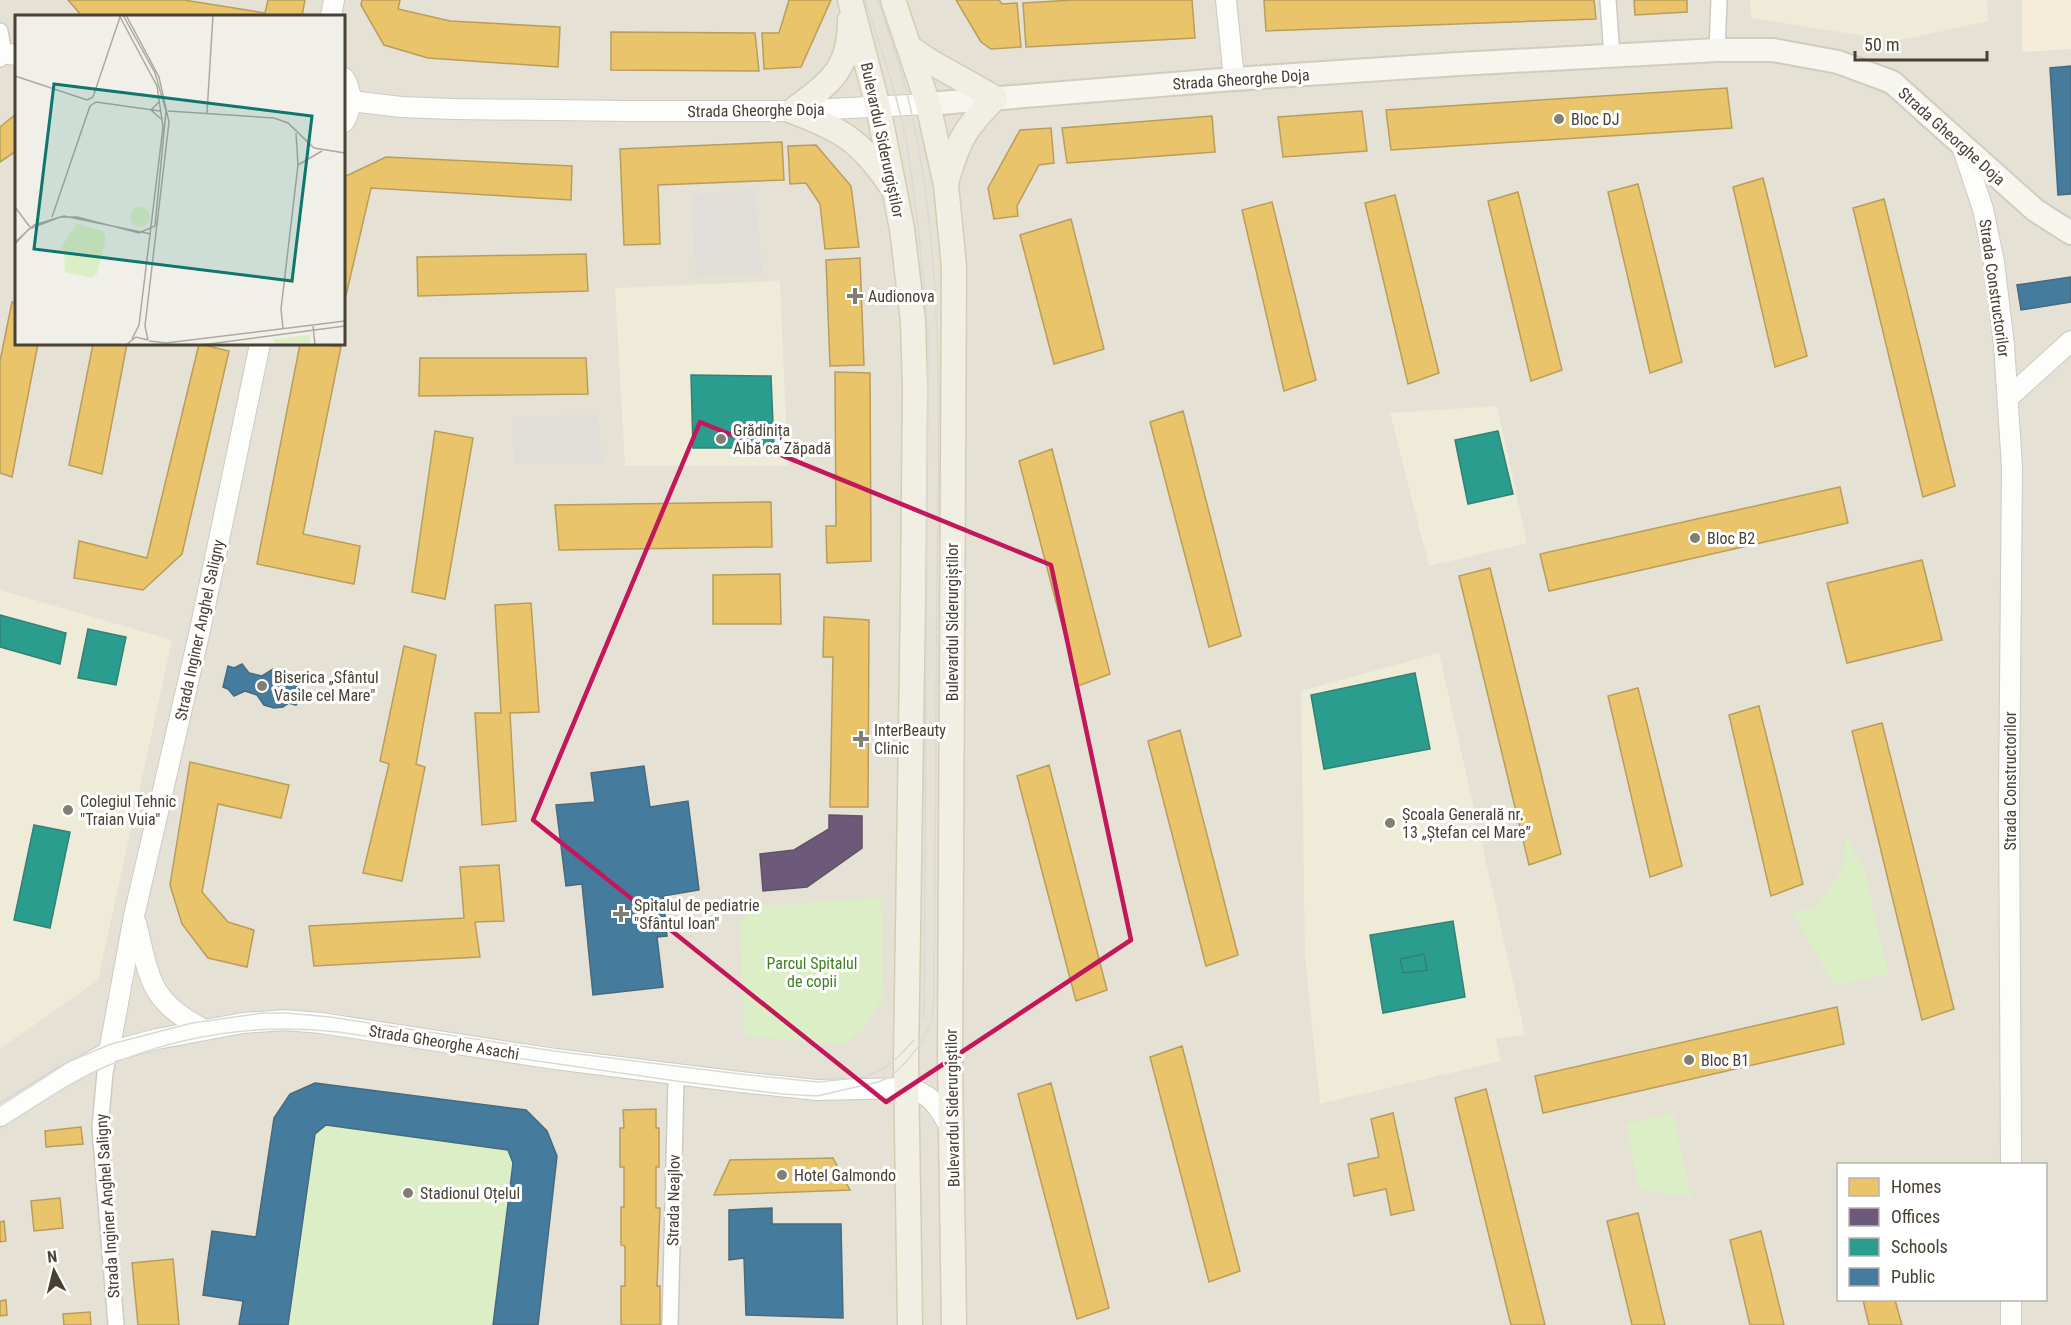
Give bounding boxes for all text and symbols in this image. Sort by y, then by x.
inset map [15,15,345,345]
scale bar [1855,24,1987,62]
text: 50 m [1864,34,1899,55]
street label: Bulevardul Siderurgiștilor [856,61,908,220]
street label: Strada Gheorghe Doja [1172,65,1310,94]
street label: Strada Gheorghe Doja [1894,83,2009,189]
street label: Strada Gheorghe Doja [687,100,825,121]
place label: Bloc DJ [1571,110,1619,129]
marker: Bloc DJ [1552,112,1566,126]
street label: Strada Constructorilor [1975,218,2014,358]
marker: Audionova [846,287,864,305]
place label: Audionova [868,287,935,306]
place label: Grădinița Albă ca Zăpadă [733,421,831,458]
marker: Grădinița Albă ca Zăpadă [714,432,728,446]
place label: Bloc B2 [1707,529,1755,548]
marker: Bloc B2 [1688,531,1702,545]
street label: Strada Inginer Anghel Saligny [171,537,228,722]
street label: Bulevardul Siderurgiștilor [943,543,963,701]
place label: Biserica „Sfântul Vasile cel Mare" [274,668,379,705]
marker: Biserica „Sfântul Vasile cel Mare" [255,679,269,693]
street label: Strada Constructorilor [2001,711,2020,851]
place label: InterBeauty Clinic [874,721,946,758]
marker: InterBeauty Clinic [852,730,870,748]
place label: Colegiul Tehnic "Traian Vuia" [80,792,176,829]
marker: Colegiul Tehnic "Traian Vuia" [61,803,75,817]
place label: Școala Generală nr. 13 „Ștefan cel Mare” [1402,805,1531,843]
marker: Școala Generală nr. 13 „Ștefan cel Mare” [1383,816,1397,830]
place label: Spitalul de pediatrie "Sfântul Ioan" [634,896,760,933]
marker: Spitalul de pediatrie "Sfântul Ioan" [612,905,630,923]
park label: Parcul Spitalul de copii [767,954,857,991]
street label: Strada Gheorghe Asachi [368,1021,520,1064]
street label: Bulevardul Siderurgiștilor [942,1029,964,1187]
place label: Bloc B1 [1701,1051,1749,1070]
marker: Bloc B1 [1682,1053,1696,1067]
street label: Strada Inginer Anghel Saligny [92,1113,123,1299]
street label: Strada Neajlov [663,1154,684,1246]
legend [1837,1163,2047,1301]
place label: Hotel Galmondo [794,1166,896,1185]
marker: Hotel Galmondo [775,1168,789,1182]
text: Homes [1891,1176,1941,1197]
place label: Stadionul Oțelul [420,1184,520,1204]
marker: Stadionul Oțelul [401,1186,415,1200]
text: Offices [1891,1206,1940,1227]
text: Schools [1891,1236,1948,1257]
north arrow [24,1241,84,1301]
text: N [46,1247,58,1267]
text: Public [1891,1266,1935,1287]

